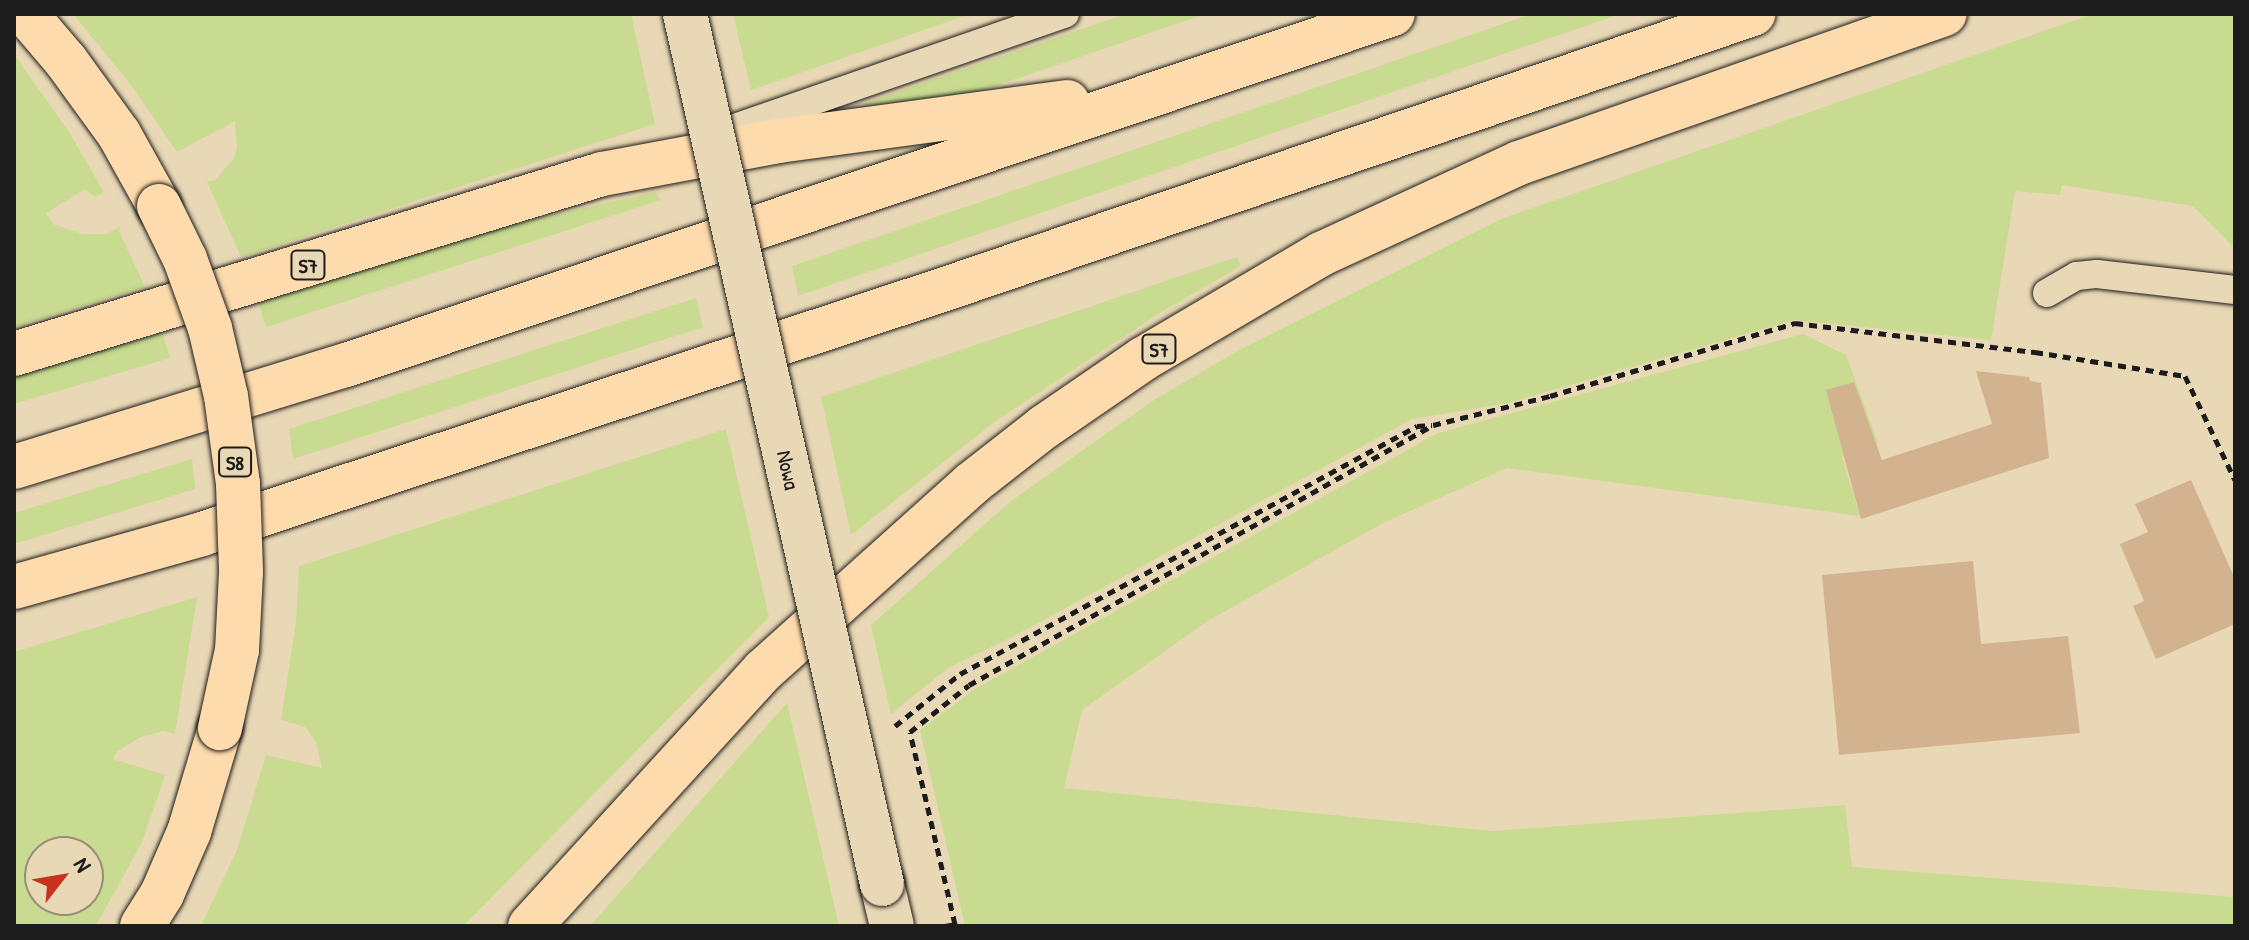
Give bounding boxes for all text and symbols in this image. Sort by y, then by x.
road number: S7 [290,249,326,281]
road number: S7 [1141,333,1177,365]
road number: S8 [217,446,253,478]
street label: Nowa [771,448,805,492]
north arrow [24,836,104,916]
text: N [67,852,99,877]

